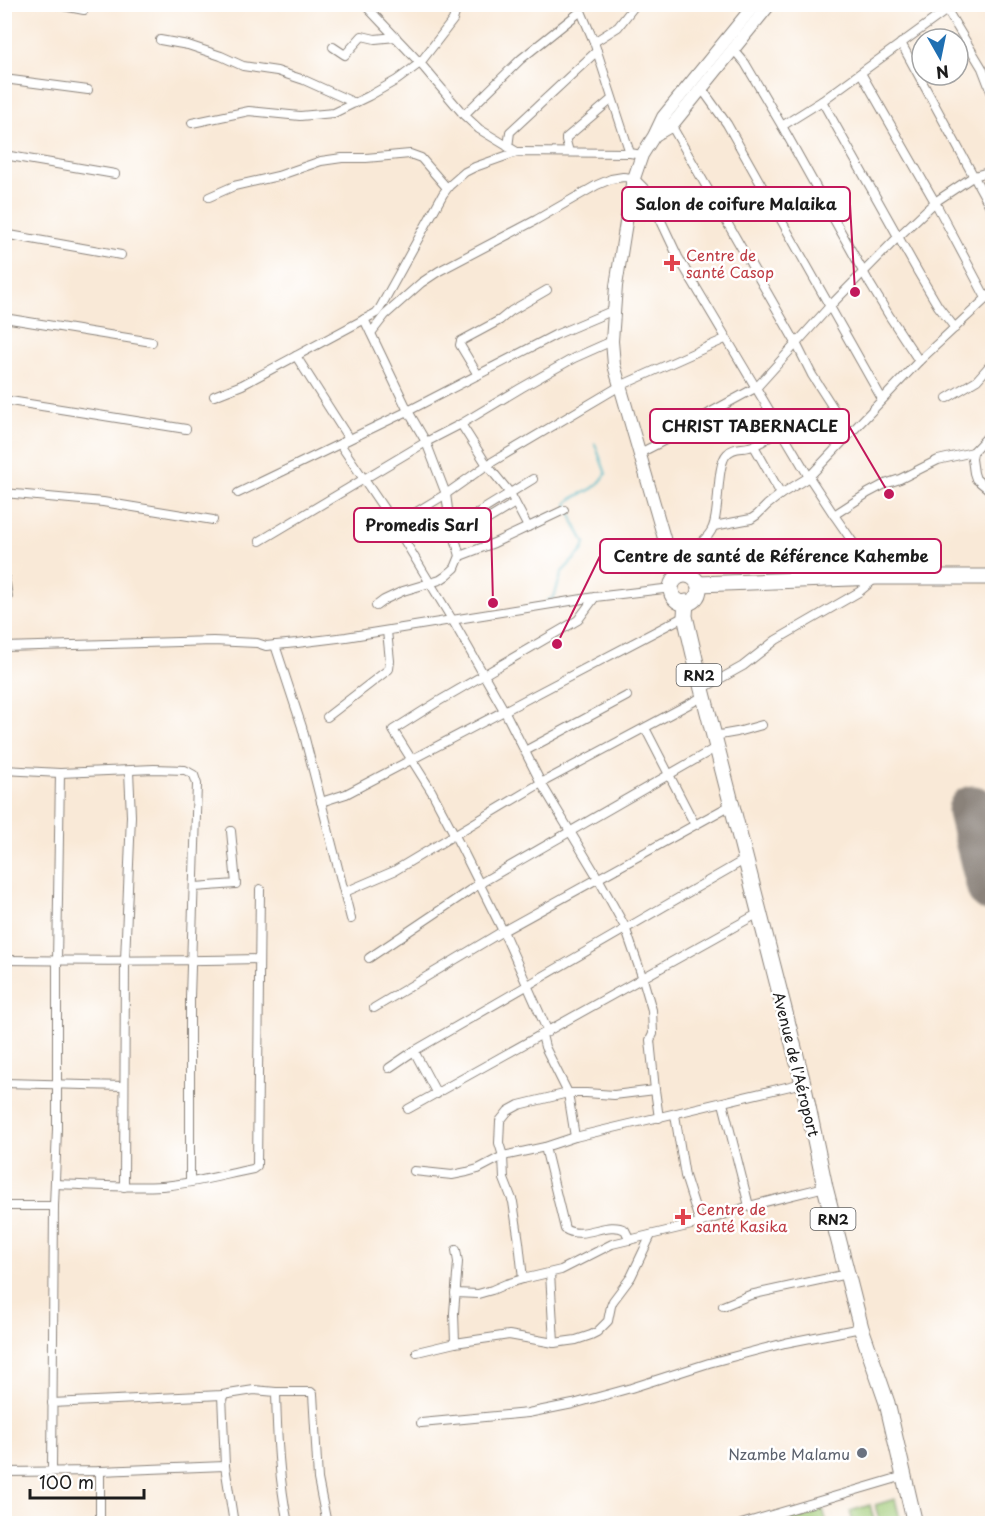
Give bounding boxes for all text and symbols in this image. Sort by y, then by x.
north arrow [910,27,970,87]
text: N [934,60,951,86]
callout: Salon de coifure Malaika [622,187,850,221]
text: Salon de coifure Malaika [635,191,837,215]
place label: Centre de santé Casop [686,243,774,283]
marker: Centre de santé Casop [663,254,681,272]
callout: CHRIST TABERNACLE [650,409,849,443]
text: CHRIST TABERNACLE [662,413,838,437]
callout: Promedis Sarl [354,508,491,542]
text: Promedis Sarl [365,512,479,536]
callout: Centre de santé de Référence Kahembe [600,539,941,573]
text: Centre de santé de Référence Kahembe [613,543,929,567]
road number: RN2 [676,664,722,686]
street label: Avenue de l'Aéroport [768,989,826,1139]
place label: Centre de santé Kasika [696,1197,788,1237]
marker: Centre de santé Kasika [674,1208,692,1226]
road number: RN2 [810,1208,856,1230]
place label: Nzambe Malamu [728,1442,850,1465]
marker: Nzambe Malamu [855,1446,869,1460]
scale bar [30,1462,144,1500]
text: 100 m [39,1468,94,1495]

